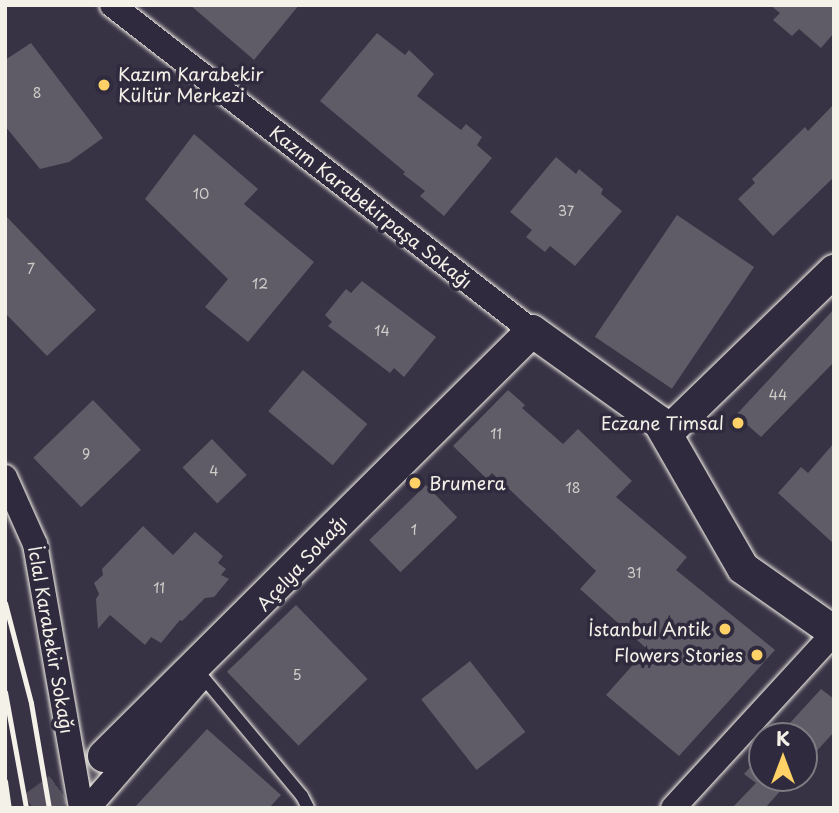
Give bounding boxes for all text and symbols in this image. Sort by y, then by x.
place label: Kazım Karabekir Kültür Merkezi [118,64,263,106]
marker: Kazım Karabekir Kültür Merkezi [96,77,112,93]
house number: 8 [33,85,41,101]
street label: Kazım Karabekirpaşa Sokağı [266,122,476,292]
house number: 10 [193,186,209,202]
house number: 37 [558,203,574,219]
house number: 7 [27,261,35,277]
house number: 12 [252,276,268,292]
house number: 14 [374,323,390,339]
house number: 44 [769,387,787,403]
place label: Eczane Timsal [601,412,724,434]
marker: Eczane Timsal [730,415,746,431]
house number: 11 [490,426,502,442]
house number: 9 [82,446,90,462]
house number: 4 [209,463,219,479]
place label: Brumera [429,472,505,494]
marker: Brumera [407,475,423,491]
house number: 18 [565,480,581,496]
street label: Açelya Sokağı [252,511,352,615]
house number: 1 [411,522,417,538]
street label: İclal Karabekir Sokağı [24,544,78,736]
house number: 31 [627,565,641,581]
house number: 11 [153,580,165,596]
place label: İstanbul Antik [588,618,711,640]
marker: İstanbul Antik [717,621,733,637]
place label: Flowers Stories [614,644,743,666]
marker: Flowers Stories [749,647,765,663]
house number: 5 [292,667,302,683]
north arrow [748,722,818,792]
text: K [776,724,790,752]

